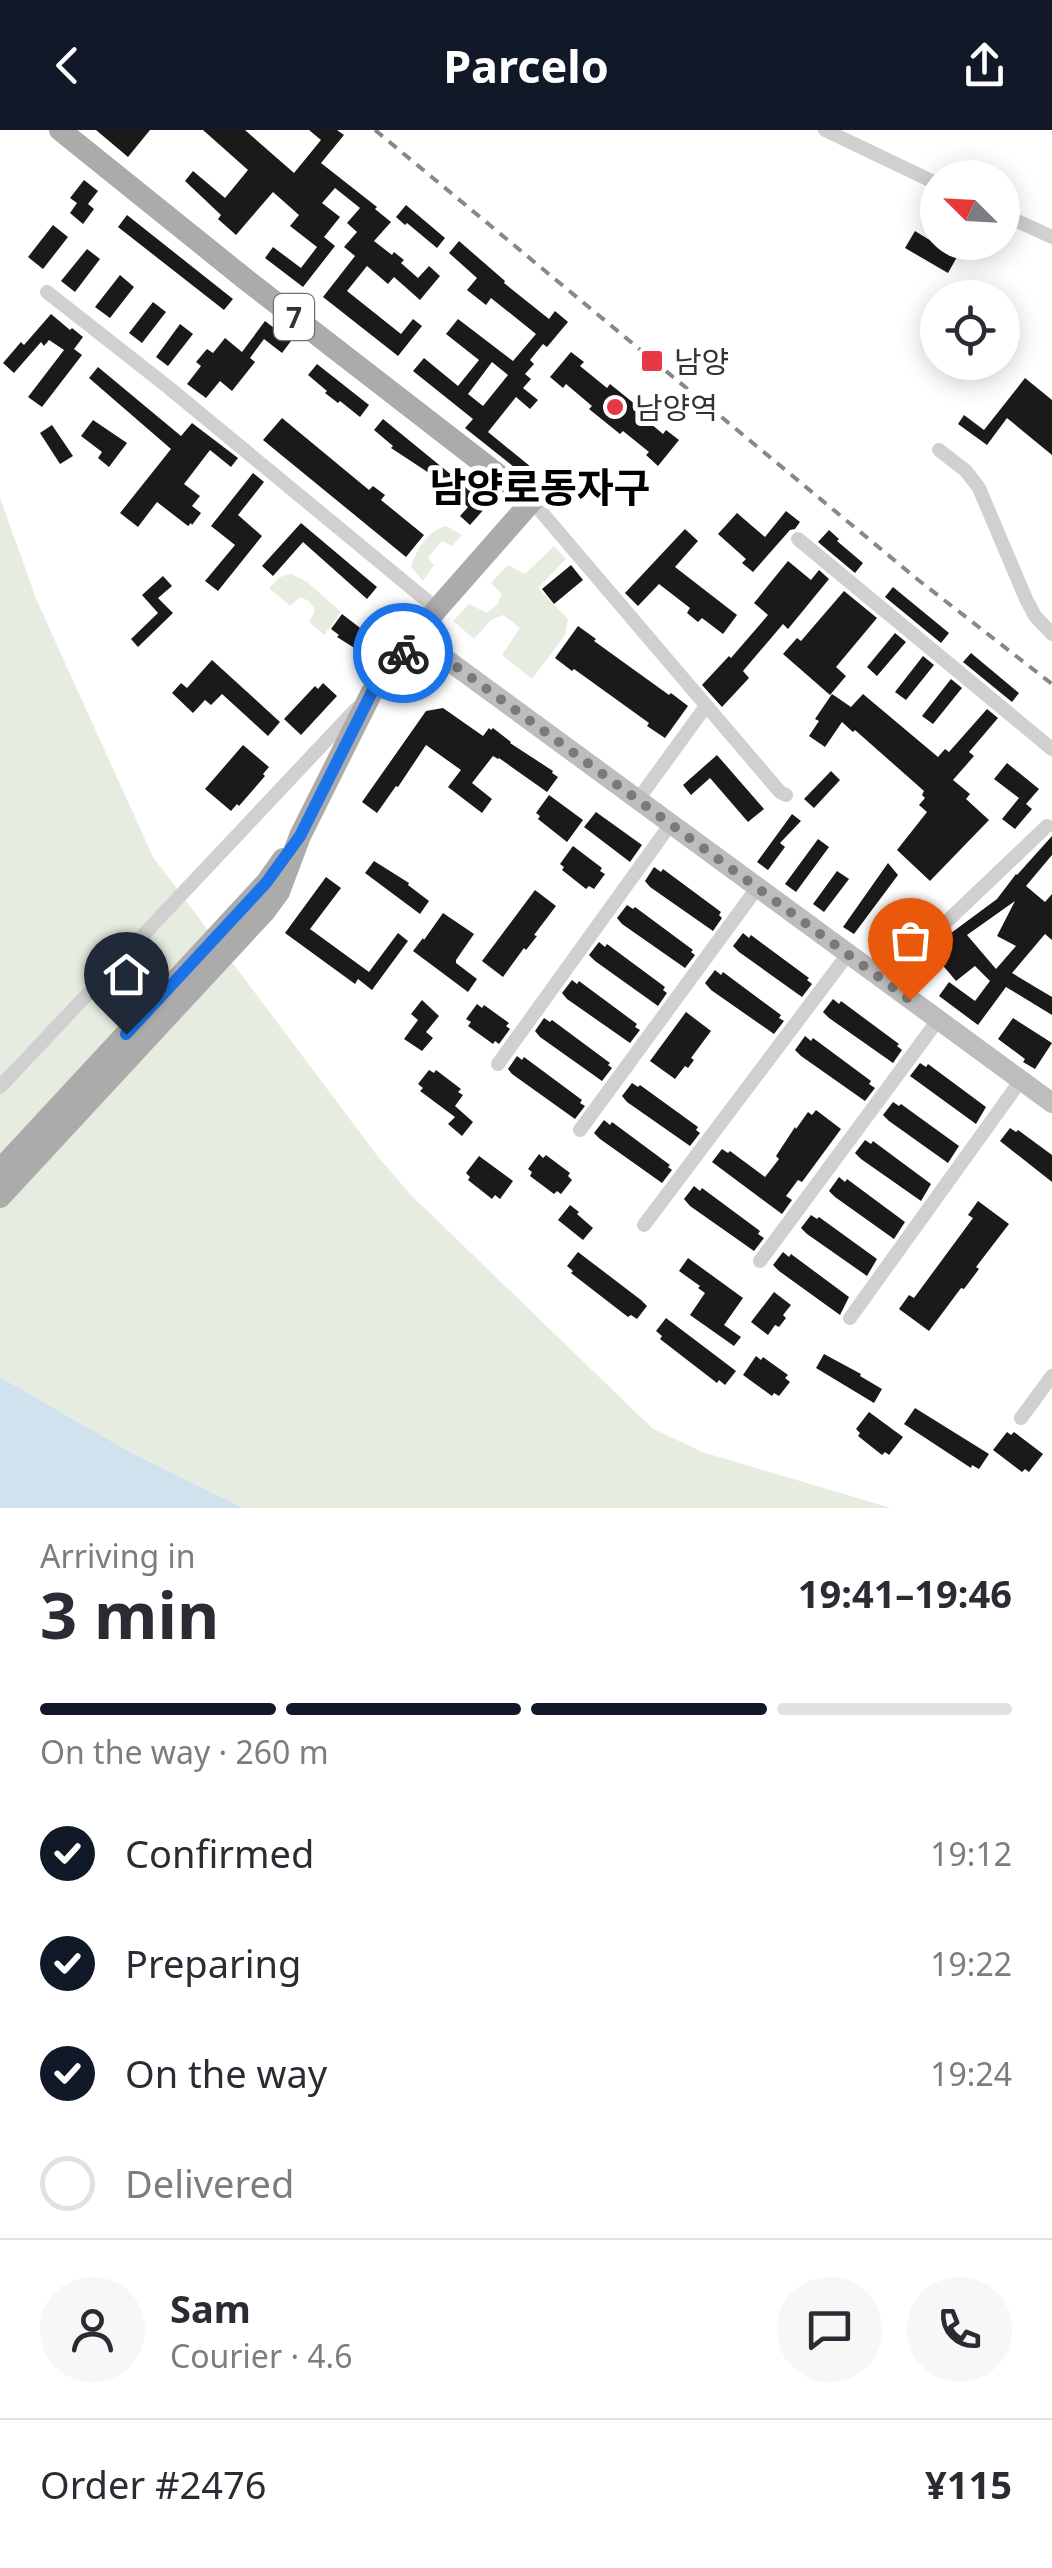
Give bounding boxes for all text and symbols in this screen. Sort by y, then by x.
text: Parcelo [443,35,609,96]
icon: back [40,38,95,93]
icon: share [957,38,1012,93]
north arrow [920,160,1020,260]
map controls [920,160,1020,380]
button: locate [920,280,1020,380]
road number: 7 [274,294,314,340]
place label: 남양 [674,341,729,382]
marker: 남양 [639,348,665,374]
place label: 남양역 [635,387,718,428]
marker: 남양역 [604,396,626,418]
district label: 남양로동자구 [430,459,650,514]
courier [353,603,453,703]
icon: bike [376,626,431,681]
pin [868,898,953,1001]
icon: bag [883,913,938,968]
pin [84,932,169,1035]
icon: home [99,947,154,1002]
text: Arriving in [40,1534,195,1577]
text: 19:41–19:46 [798,1567,1012,1619]
text: 3 min [40,1570,219,1658]
text: On the way · 260 m [40,1730,329,1773]
icon: check [40,1826,95,1881]
text: Confirmed [125,1827,314,1879]
text: 19:12 [930,1832,1012,1875]
icon: check [40,1936,95,1991]
text: Preparing [125,1937,301,1989]
text: 19:22 [930,1942,1012,1985]
icon: check [40,2046,95,2101]
text: On the way [125,2047,327,2099]
text: 19:24 [930,2052,1012,2095]
text: Delivered [125,2157,294,2209]
button: person [40,2277,145,2382]
button: chat [777,2277,882,2382]
button: phone [907,2277,1012,2382]
text: Sam [170,2282,251,2334]
text: Courier · 4.6 [170,2334,353,2377]
text: Order #2476 [40,2458,266,2510]
text: ¥115 [925,2458,1012,2510]

